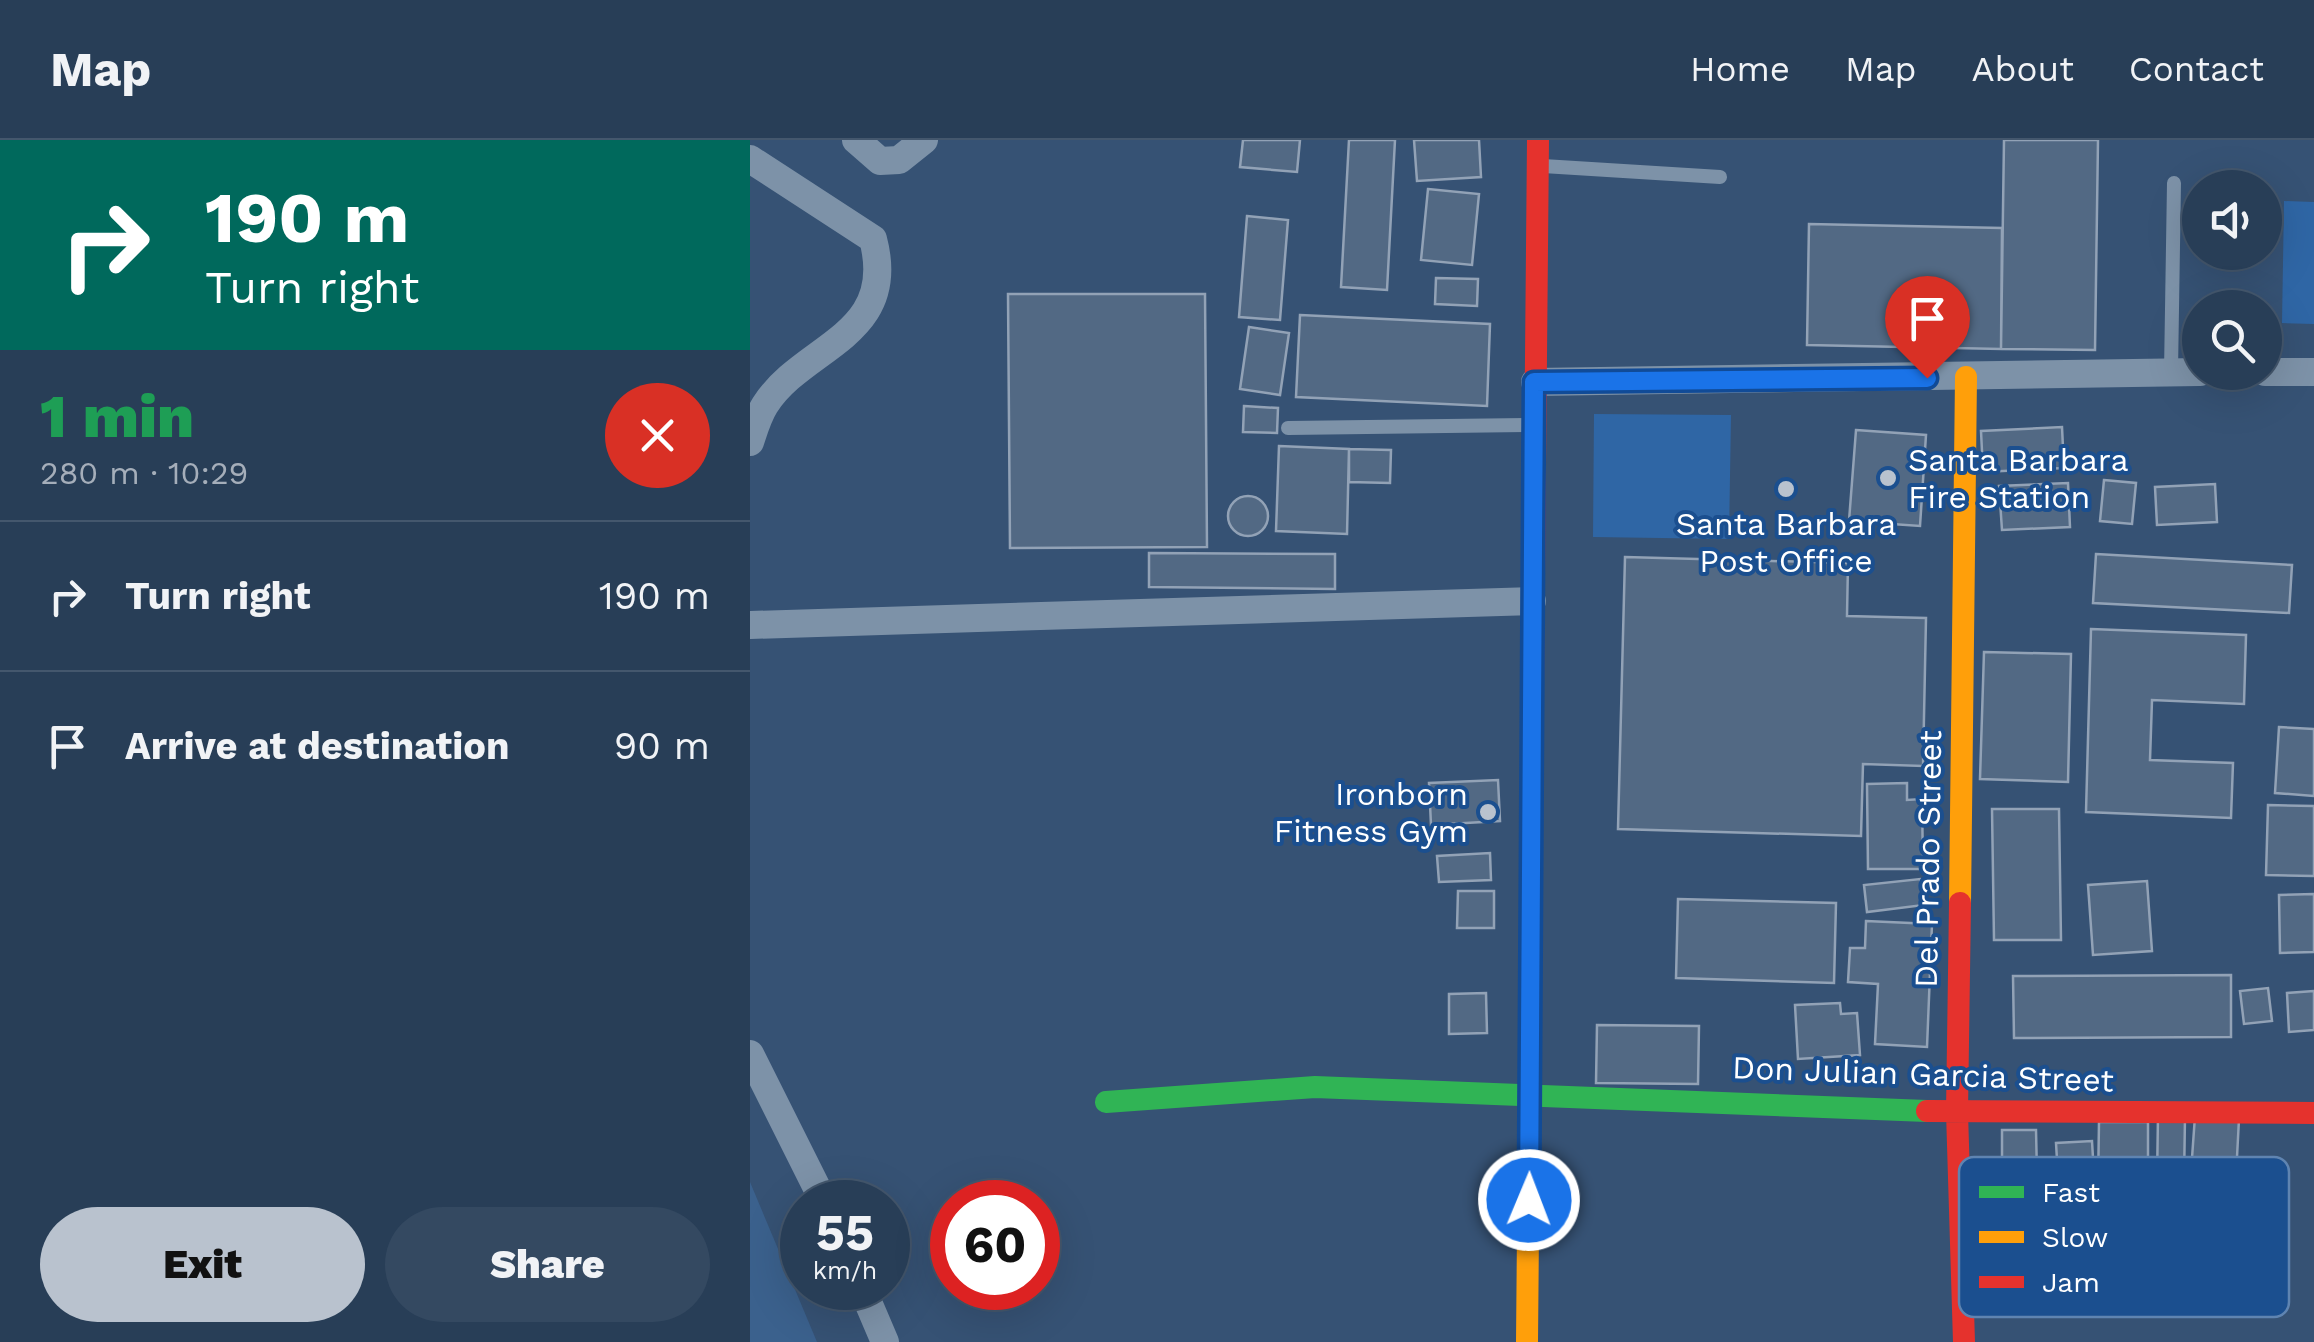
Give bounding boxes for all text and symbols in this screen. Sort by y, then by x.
text: Map [50,41,151,98]
text: Home [1690,48,1790,90]
text: Map [1845,48,1917,90]
text: About [1972,48,2074,90]
text: Contact [2129,48,2264,90]
map controls [2182,170,2282,390]
button: sound [2182,170,2282,270]
text: 190 m [205,177,409,259]
icon: right [40,180,170,310]
text: Turn right [205,261,419,314]
pin [1885,276,1970,379]
button: search [2182,290,2282,390]
icon: arrive [1900,291,1955,346]
text: 1 min [40,381,194,452]
button: close [605,383,710,488]
place label: Santa Barbara Fire Station [1908,441,2129,516]
text: 280 m · 10:29 [40,454,248,492]
marker: Santa Barbara Fire Station [1877,467,1899,489]
marker: Santa Barbara Post Office [1775,478,1797,500]
place label: Santa Barbara Post Office [1676,505,1896,580]
icon: right [40,569,95,624]
text: Turn right [125,574,311,618]
text: 190 m [599,574,710,618]
icon: arrive [40,719,95,774]
text: Arrive at destination [125,724,510,768]
text: 90 m [614,724,710,768]
street label: Del Prado Street [1907,730,1949,988]
place label: Ironborn Fitness Gym [1274,775,1468,850]
marker: Ironborn Fitness Gym [1477,801,1499,823]
street label: Don Julian Garcia Street [1732,1048,2114,1100]
position arrow [1477,1148,1581,1252]
legend [1959,1157,2289,1317]
text: Fast [2042,1176,2100,1209]
speed limit sign: 60 [930,1180,1060,1310]
text: 55 [816,1203,874,1262]
button: Exit [40,1207,365,1322]
button: Share [385,1207,710,1322]
text: Slow [2042,1221,2108,1254]
text: km/h [813,1256,877,1285]
text: Jam [2042,1266,2100,1299]

